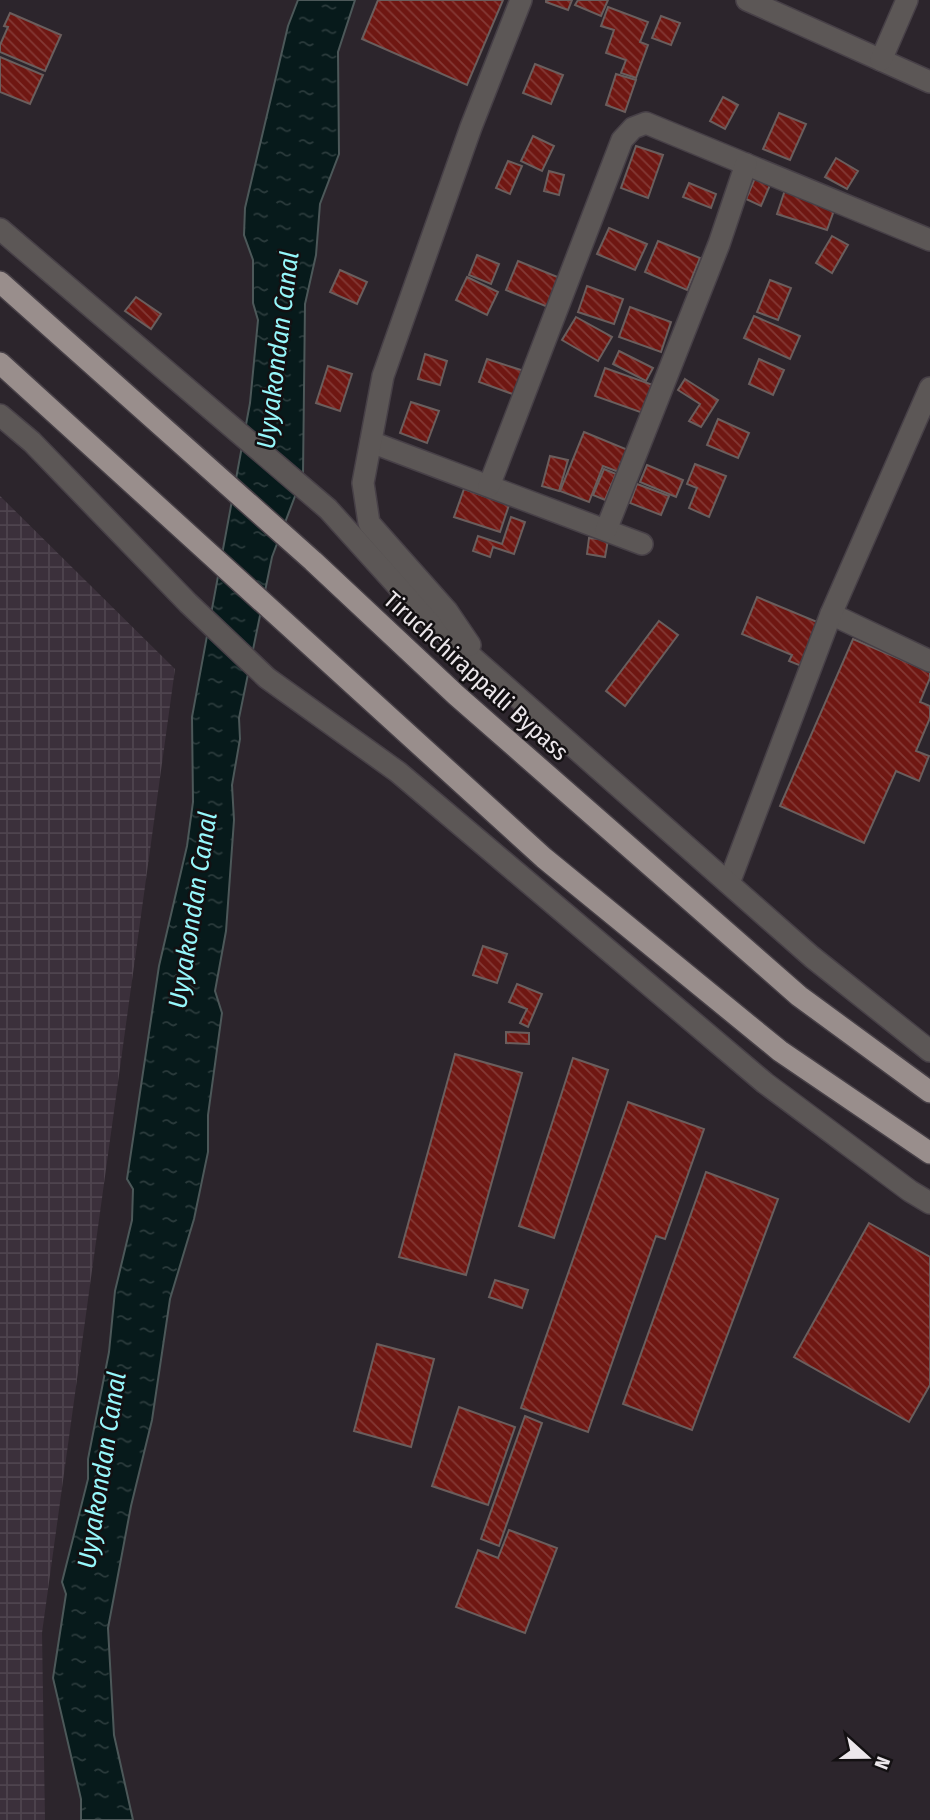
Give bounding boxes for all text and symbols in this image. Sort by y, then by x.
water label: Uyyakondan Canal [251,249,306,450]
street label: Tiruchchirappalli Bypass [378,586,574,766]
water label: Uyyakondan Canal [162,809,224,1011]
water label: Uyyakondan Canal [71,1369,133,1571]
north arrow [832,1722,902,1792]
text: N [870,1753,895,1772]

